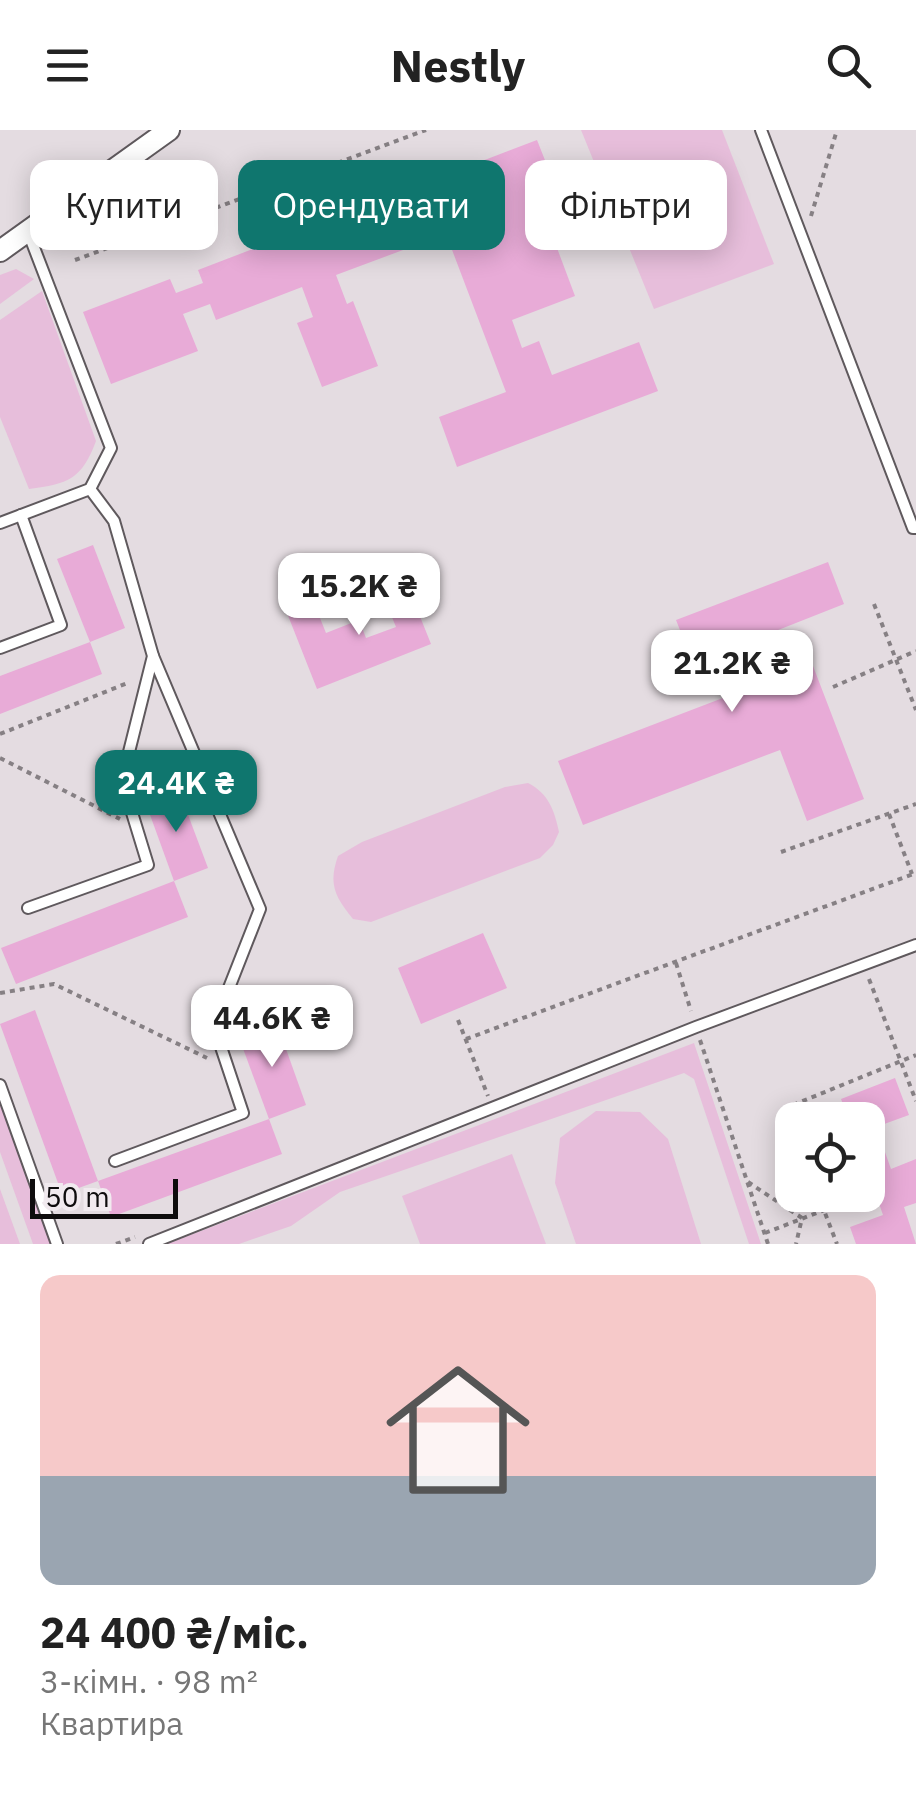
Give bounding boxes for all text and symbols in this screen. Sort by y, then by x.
text: Nestly [391,36,525,94]
icon: menu [40,38,95,93]
icon: search [821,38,876,93]
chip: Купити [30,160,218,250]
chip: Орендувати [238,160,505,250]
chip: Фільтри [525,160,727,250]
pin: 15.2K ₴ [267,553,451,638]
text: 15.2K ₴ [300,564,418,606]
pin: 21.2K ₴ [640,630,824,715]
text: 21.2K ₴ [673,641,791,683]
pin: 24.4K ₴ [84,750,268,835]
text: 24.4K ₴ [117,761,235,803]
pin: 44.6K ₴ [180,985,364,1070]
text: 44.6K ₴ [213,996,331,1038]
map controls [775,1102,885,1212]
button: locate [775,1102,885,1212]
scale bar [30,1174,178,1218]
text: 50 m [45,1178,110,1215]
icon: home [368,1340,548,1520]
text: 24 400 ₴/міс. [40,1605,309,1660]
text: 3-кімн. · 98 m² [40,1660,258,1702]
text: Квартира [40,1702,183,1744]

